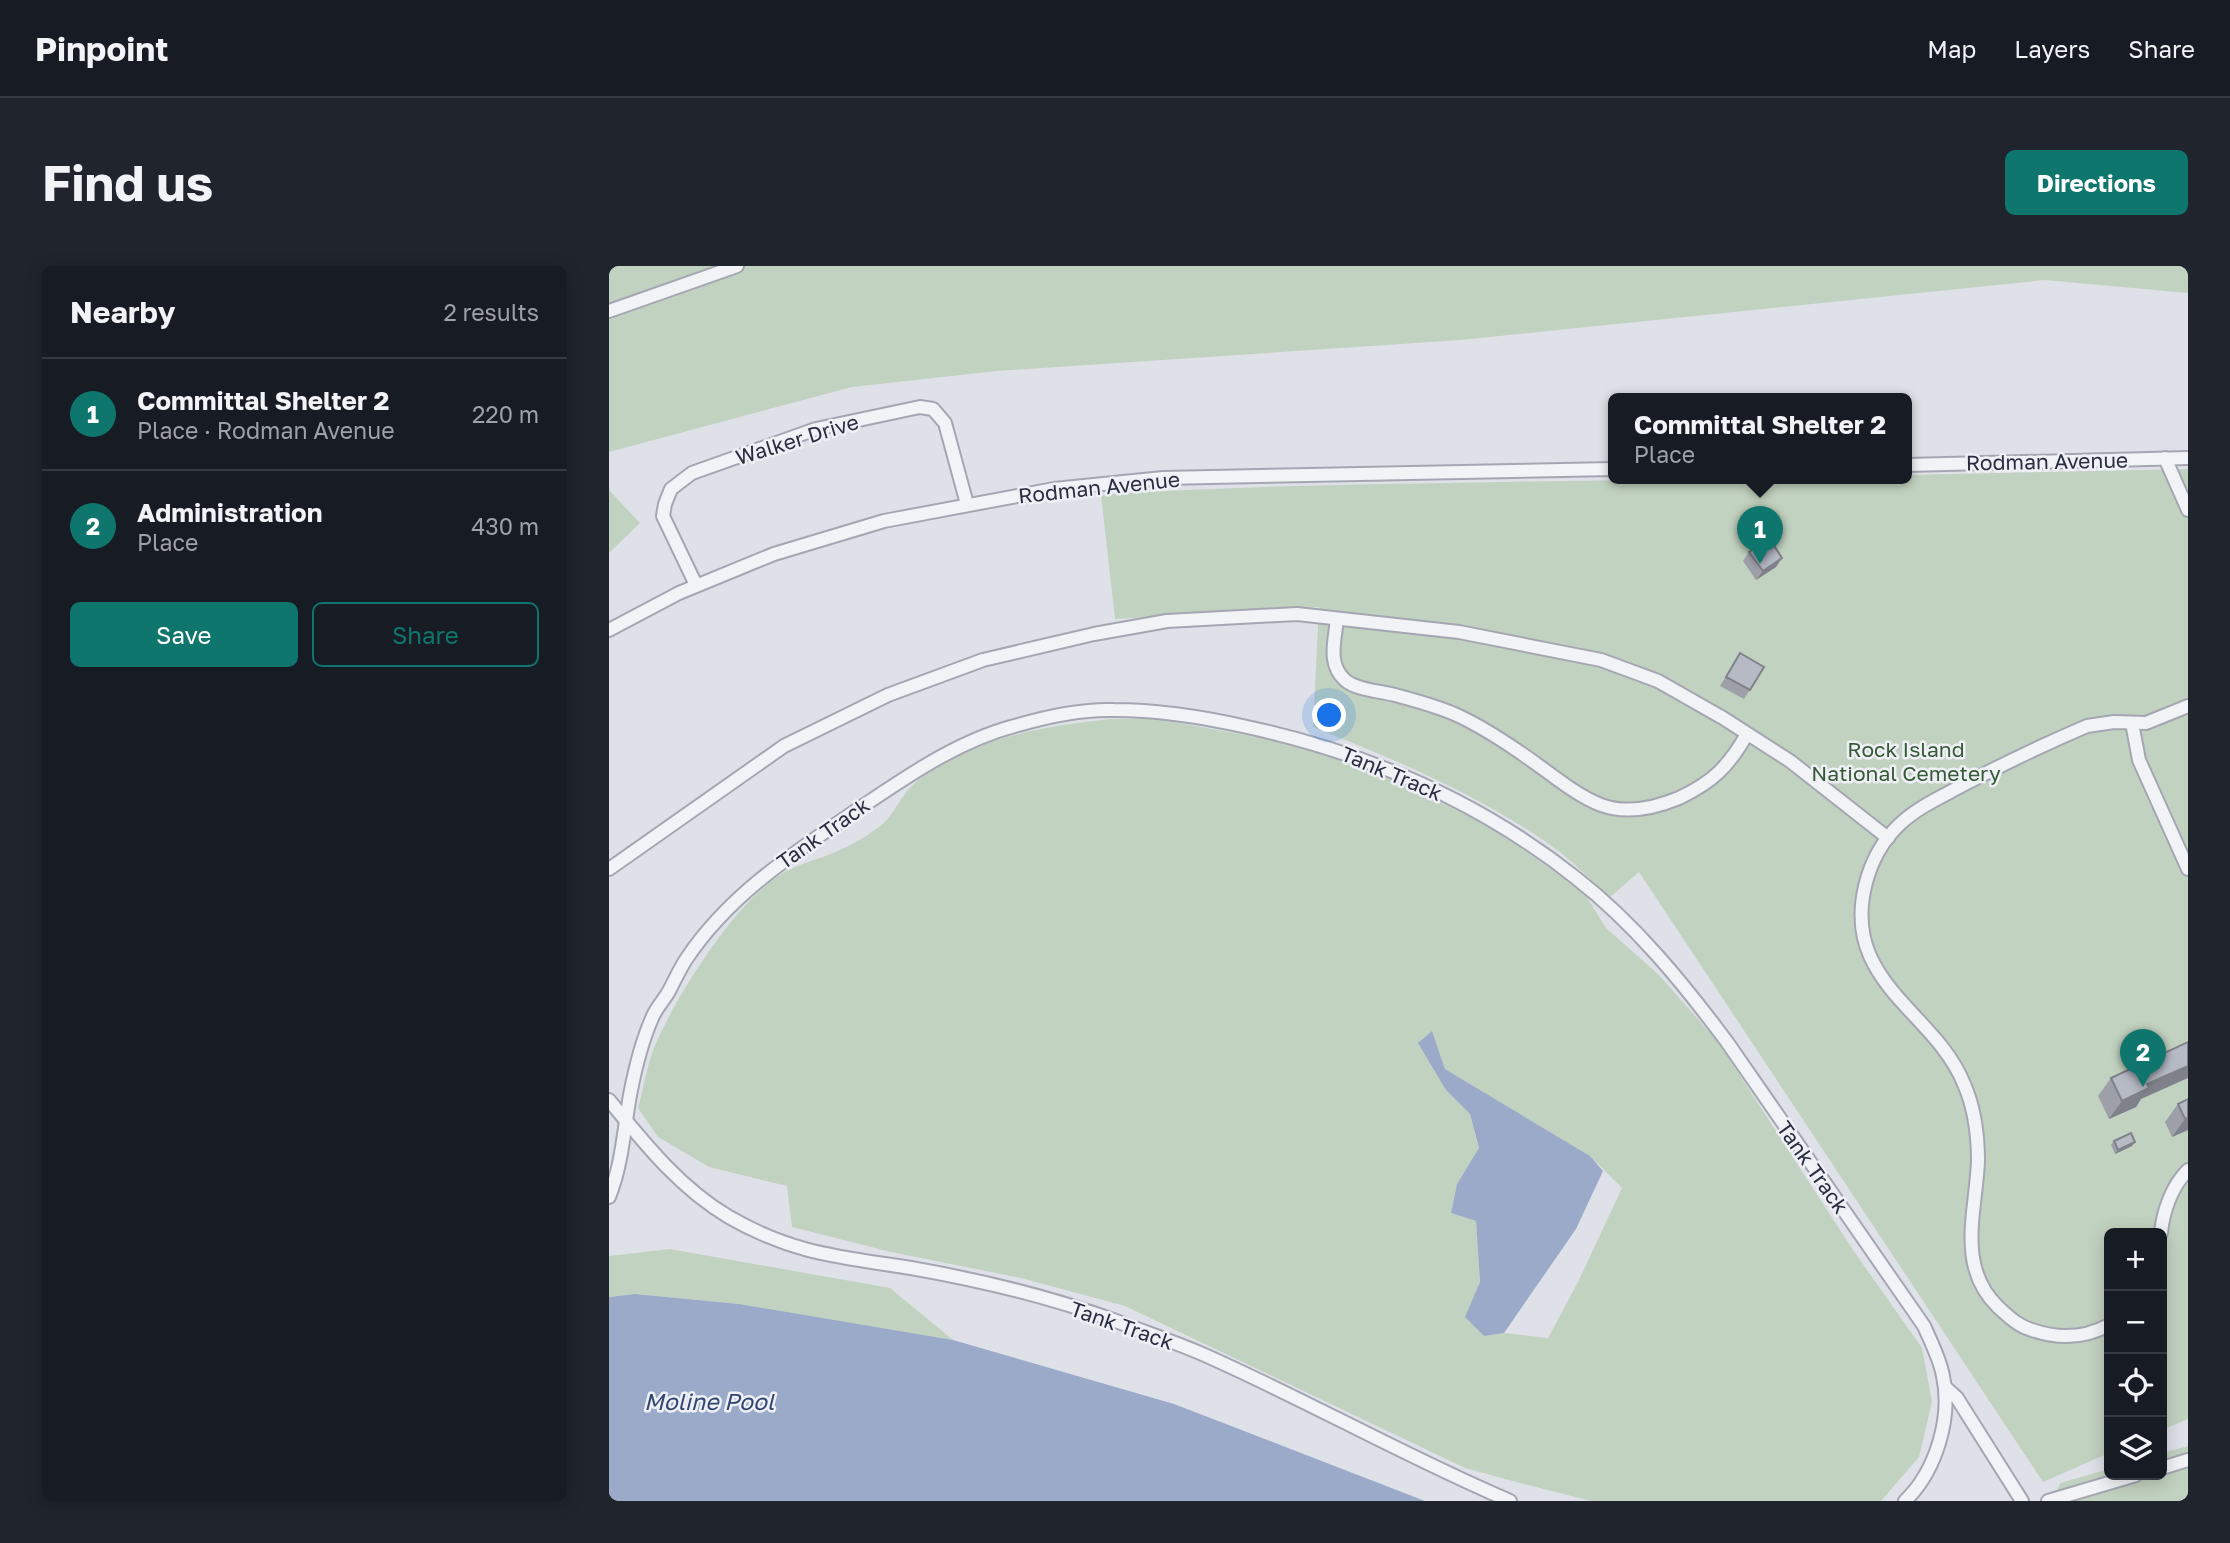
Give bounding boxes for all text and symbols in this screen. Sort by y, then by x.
text: Pinpoint [35,29,168,68]
text: Map [1927,34,1976,63]
text: Layers [2014,34,2090,63]
text: Share [2128,34,2195,63]
button: Directions [2005,150,2188,215]
text: Find us [42,153,213,212]
text: Nearby [70,294,175,330]
text: 2 results [443,298,539,326]
text: Committal Shelter 2 [137,385,389,416]
popup [1608,393,1912,484]
text: 1 [87,400,99,428]
text: 220 m [472,400,539,428]
street label: Walker Drive [732,408,862,470]
text: Committal Shelter 2 [1634,409,1886,440]
text: Place · Rodman Avenue [137,416,395,444]
text: Place [1634,440,1695,468]
street label: Rodman Avenue [1966,447,2128,475]
street label: Rodman Avenue [1017,466,1181,508]
text: Administration [137,497,322,528]
pin: 1 [1737,506,1783,564]
text: 2 [86,512,100,540]
text: 430 m [471,512,539,540]
text: Place [137,528,198,556]
button: Save [70,602,298,667]
button: Share [312,602,539,667]
your location [1312,698,1346,732]
park label: Rock Island National Cemetery [1811,736,2001,786]
street label: Tank Track [1338,740,1447,806]
street label: Tank Track [772,791,875,874]
pin: 2 [2120,1029,2166,1087]
street label: Tank Track [1772,1116,1855,1219]
map controls [2104,1228,2167,1480]
button: + [2104,1228,2167,1291]
button: − [2104,1291,2167,1354]
street label: Tank Track [1067,1295,1177,1355]
button: locate [2104,1354,2167,1417]
water label: Moline Pool [644,1387,776,1415]
button: layers [2104,1417,2167,1480]

